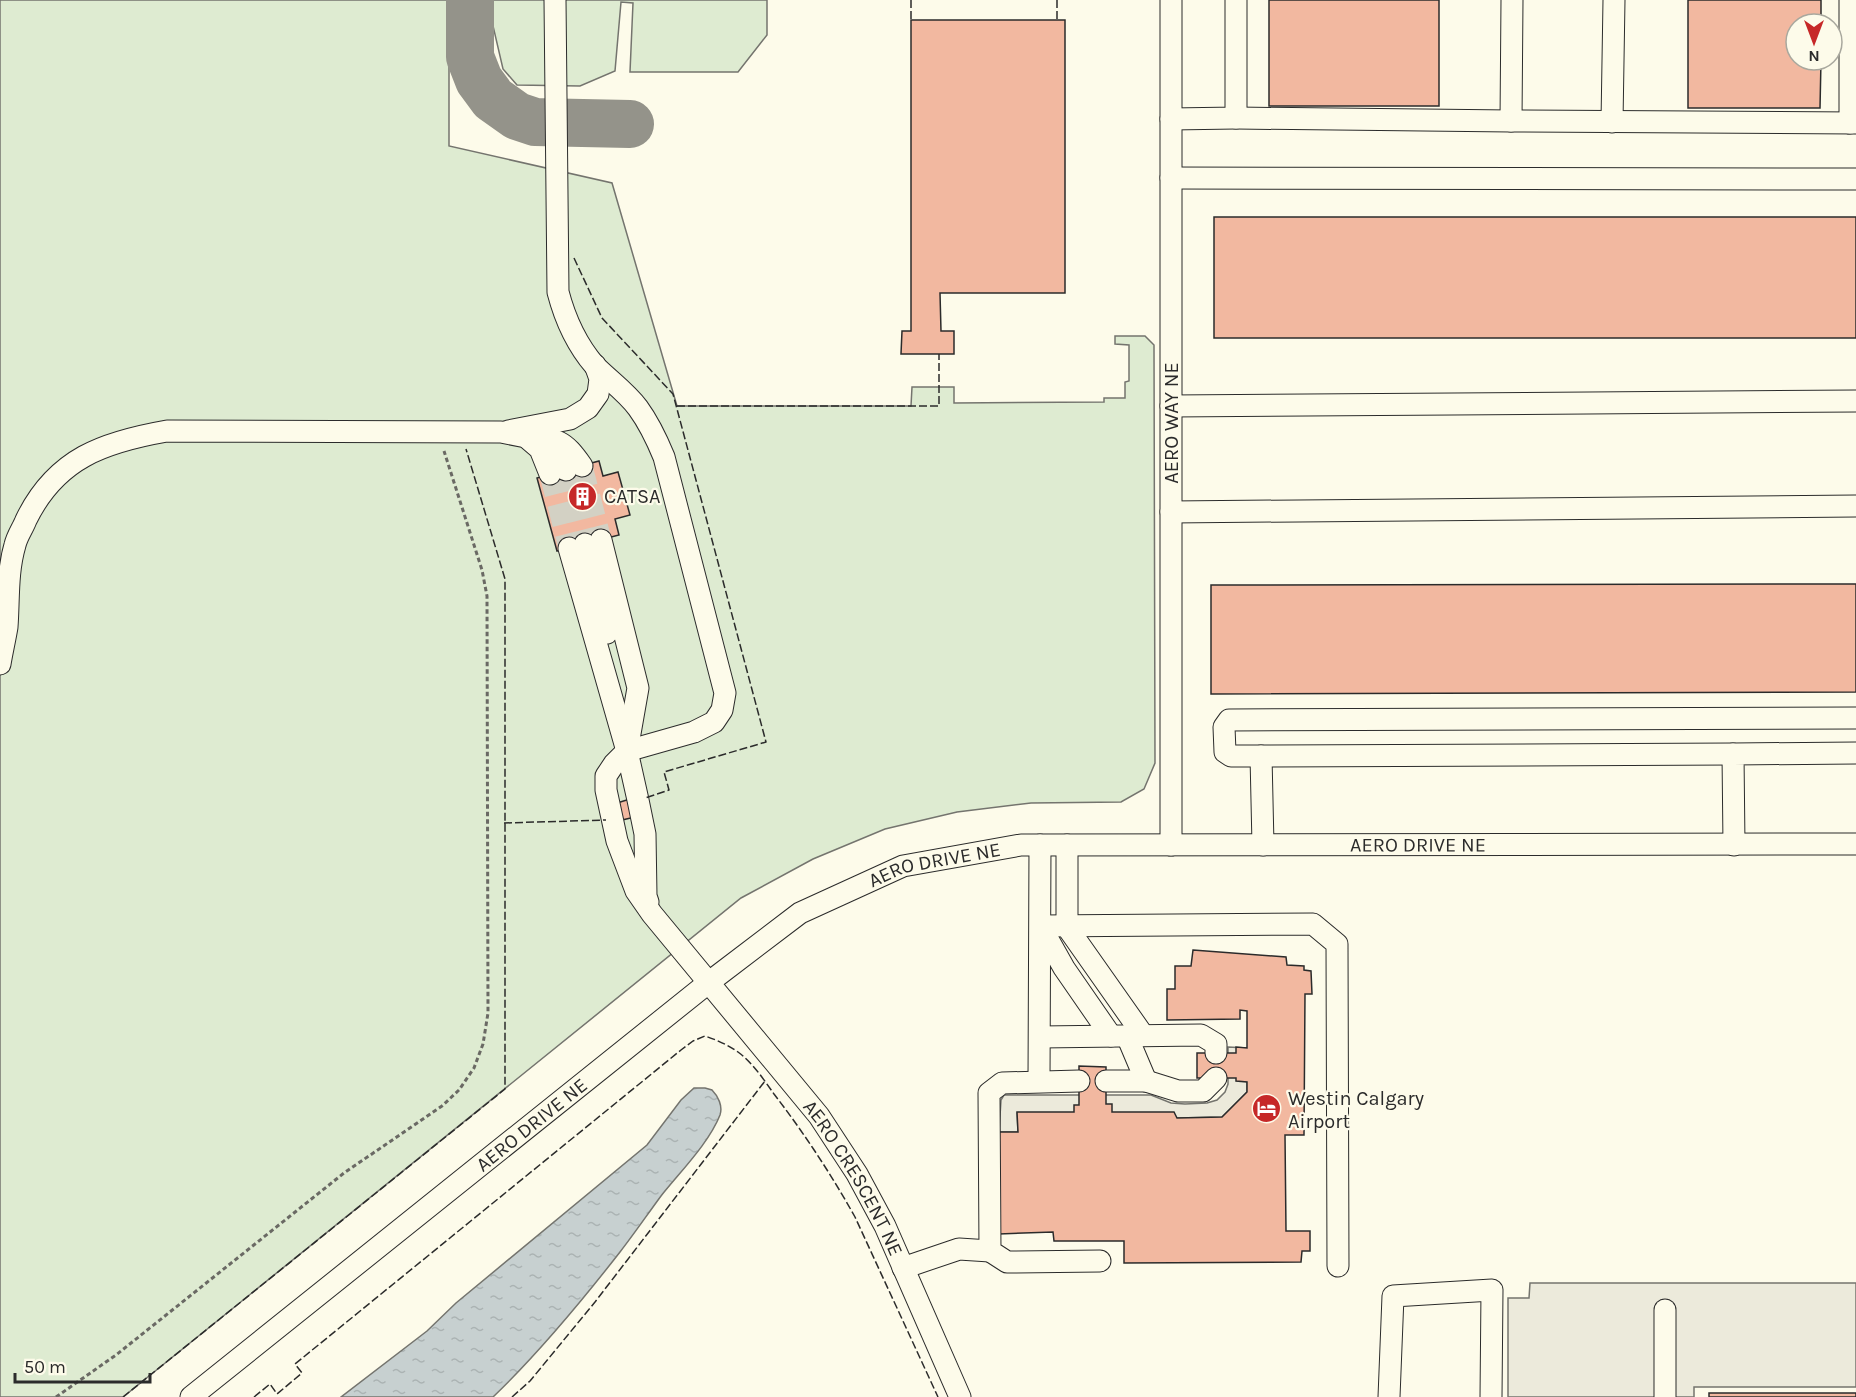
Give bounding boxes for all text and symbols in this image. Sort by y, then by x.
north arrow [1784,12,1844,72]
text: N [1808,47,1820,66]
street label: AERO WAY NE [1160,362,1183,484]
building icon: CATSA [567,480,599,512]
place label: CATSA [604,485,661,508]
street label: AERO DRIVE NE [1350,833,1486,856]
street label: AERO DRIVE NE [864,837,1002,892]
street label: AERO DRIVE NE [471,1073,592,1176]
place label: Westin Calgary Airport [1288,1087,1424,1133]
hotel icon: Westin Calgary Airport [1251,1093,1283,1125]
street label: AERO CRESCENT NE [799,1095,908,1259]
scale bar [15,1346,150,1384]
text: 50 m [24,1356,66,1378]

